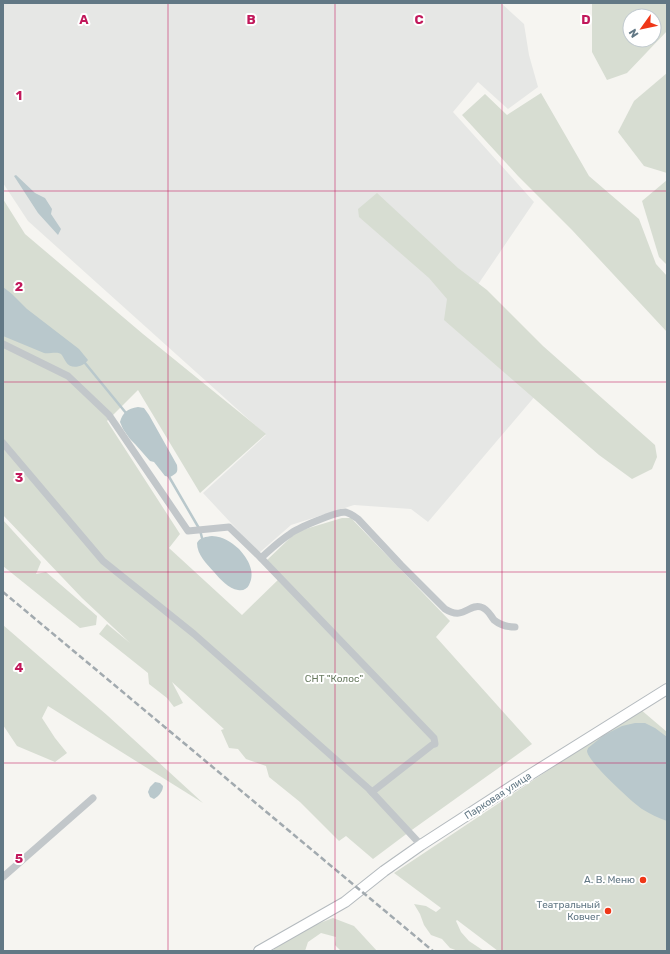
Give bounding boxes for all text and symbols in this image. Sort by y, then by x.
north arrow [622,8,662,48]
text: A [79,12,89,27]
text: B [246,12,256,27]
text: C [414,12,424,27]
text: D [581,12,591,27]
text: N [626,26,642,40]
text: 1 [16,88,22,103]
text: 2 [15,279,23,294]
text: 3 [15,470,24,485]
text: 4 [15,660,24,675]
park label: СНТ "Колос" [305,673,363,685]
street label: Парковая улица [462,770,534,822]
text: 5 [15,851,23,866]
place label: А. В. Меню [584,874,635,886]
marker: А. В. Меню [638,875,648,885]
place label: Театральный Ковчег [536,899,601,923]
marker: Театральный Ковчег [603,906,613,916]

